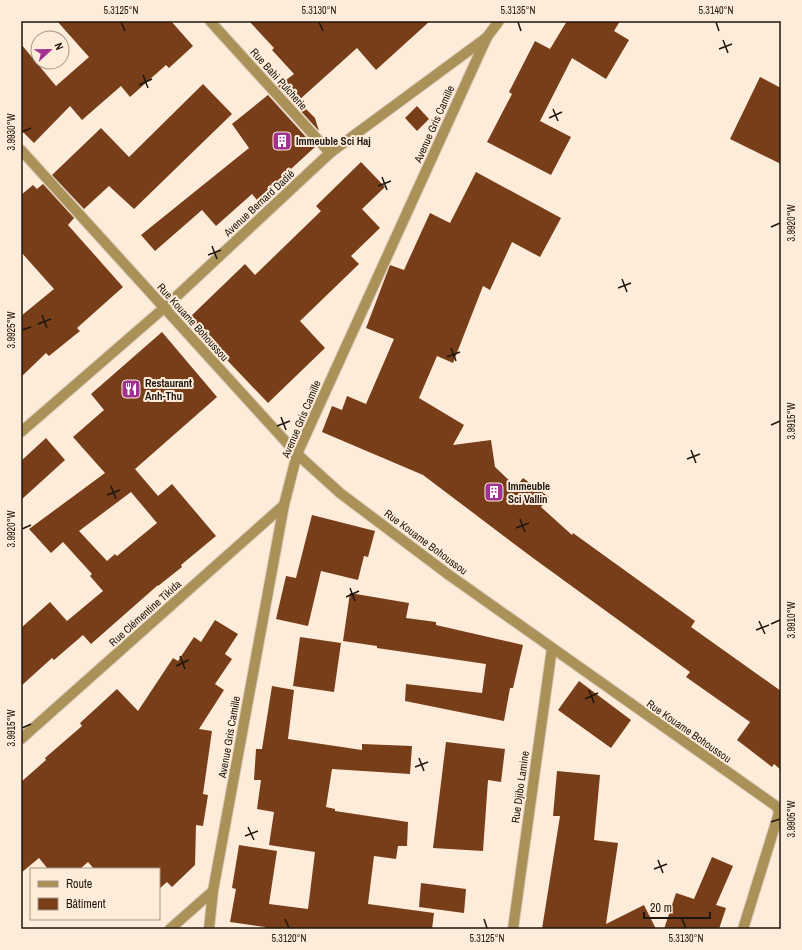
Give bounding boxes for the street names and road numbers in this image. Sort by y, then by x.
street label: Rue Bahi Pulcherie [248,45,310,113]
street label: Avenue Gris Camille [410,83,457,166]
street label: Avenue Bernard Dadié [220,167,297,240]
street label: Rue Kouame Bohoussou [154,280,232,364]
street label: Avenue Gris Camille [278,378,324,461]
street label: Rue Kouame Bohoussou [382,506,470,578]
street label: Rue Clémentine Tikida [106,577,184,649]
street label: Avenue Gris Camille [215,695,243,780]
street label: Rue Kouame Bohoussou [644,697,734,765]
street label: Rue Djibo Lamine [508,750,532,824]

